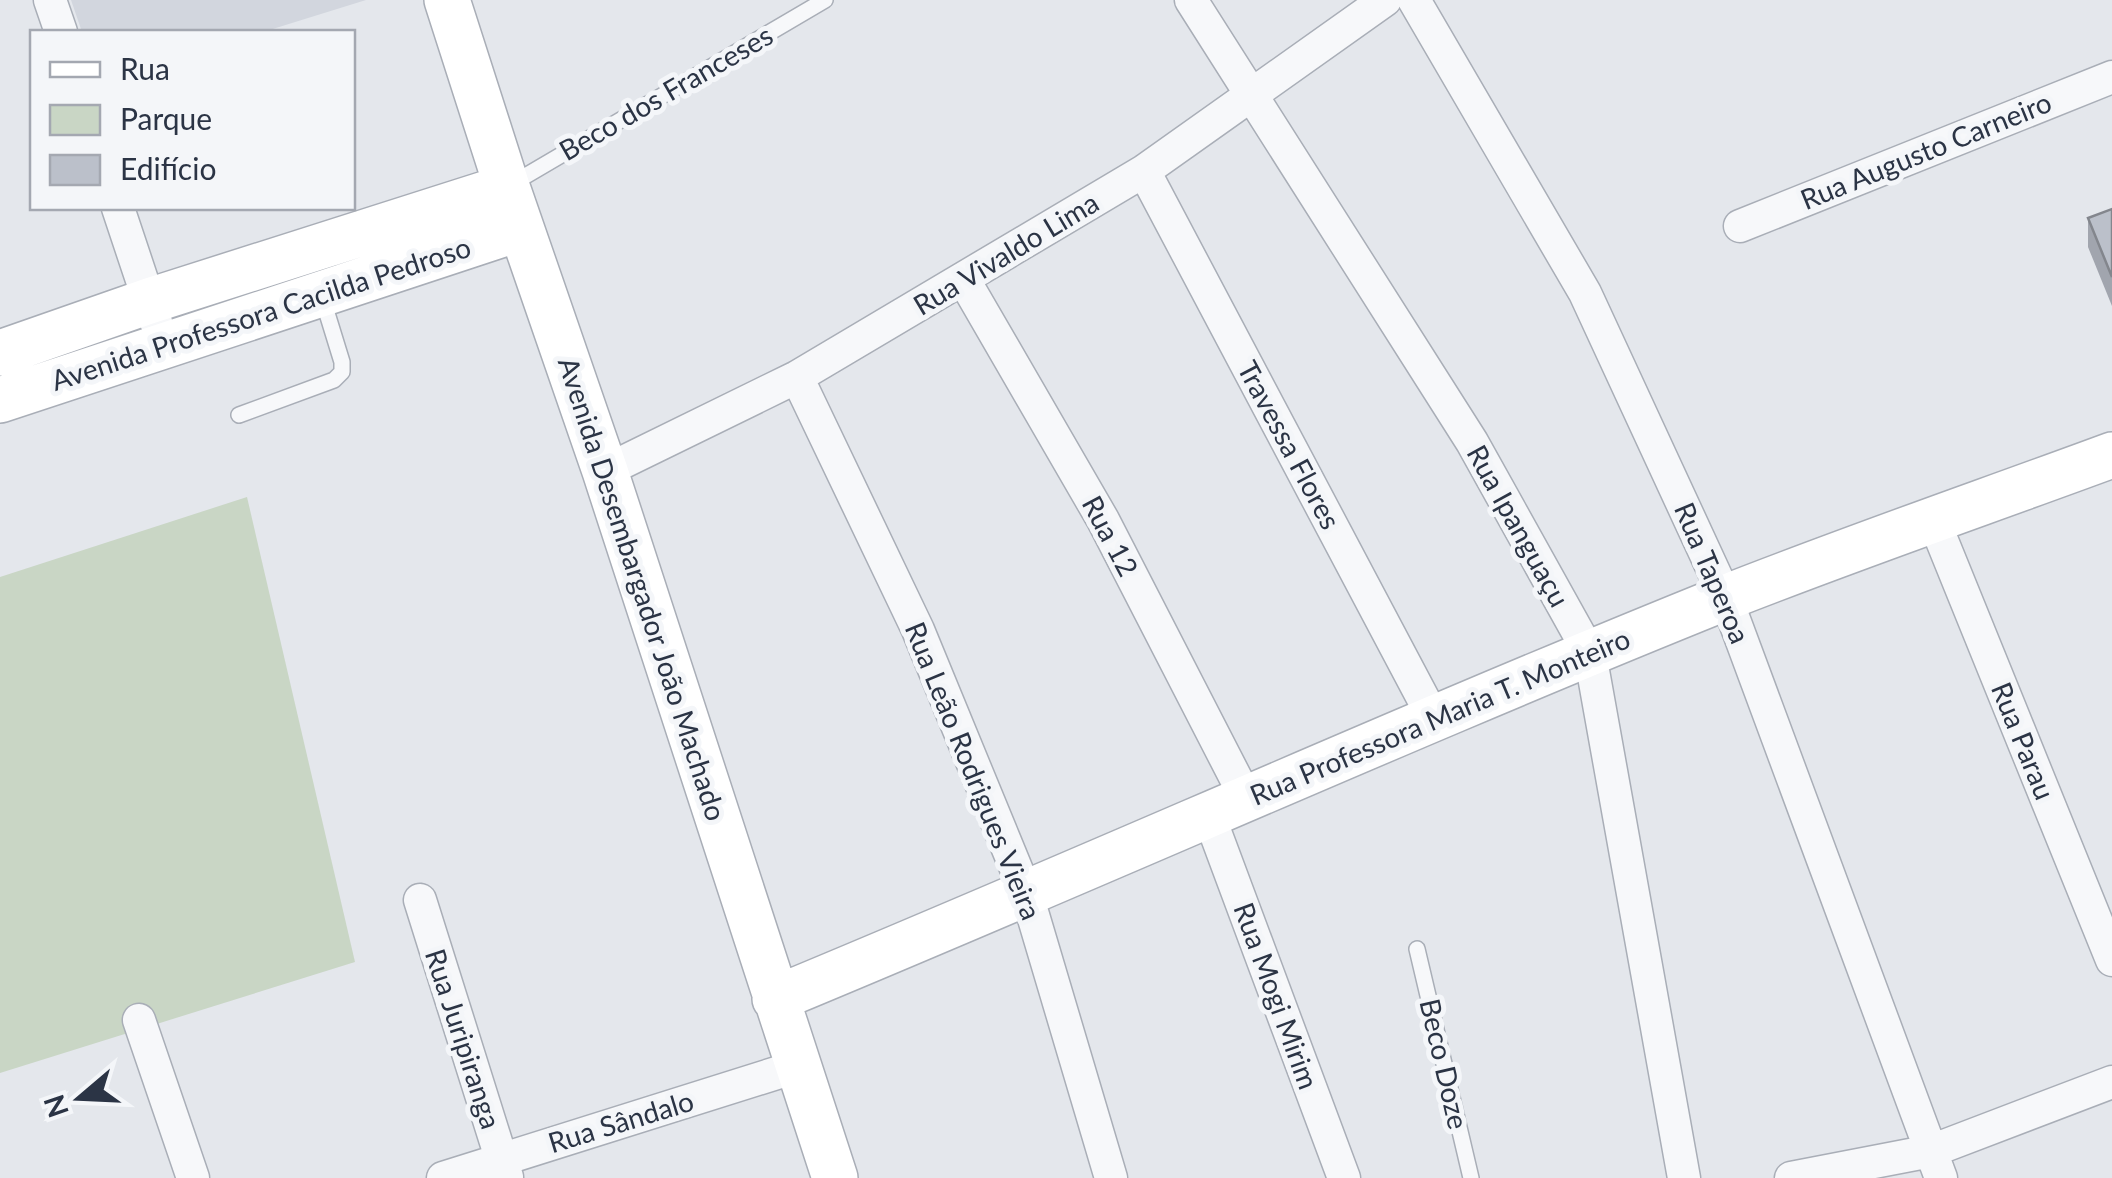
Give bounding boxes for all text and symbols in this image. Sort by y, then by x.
street label: Beco dos Franceses [553,17,778,167]
legend [30,30,355,210]
text: Rua [120,50,170,86]
street label: Rua Augusto Carneiro [1795,84,2056,216]
text: Parque [120,100,212,136]
text: Edifício [120,150,216,186]
street label: Rua Vivaldo Lima [907,185,1104,322]
street label: Avenida Professora Cacilda Pedroso [47,229,475,397]
street label: Avenida Desembargador João Machado [552,353,734,825]
street label: Travessa Flores [1231,355,1349,535]
street label: Rua Ipanguaçu [1460,439,1577,612]
street label: Rua 12 [1076,490,1146,582]
street label: Rua Taperoa [1668,497,1758,648]
street label: Rua Leão Rodrigues Vieira [899,617,1049,924]
street label: Rua Professora Maria T. Monteiro [1244,620,1635,812]
street label: Rua Parau [1985,677,2063,804]
street label: Rua Mogi Mirim [1227,898,1326,1094]
street label: Rua Juripiranga [419,944,509,1133]
street label: Beco Doze [1413,995,1476,1132]
north arrow [30,1048,130,1148]
street label: Rua Sândalo [544,1083,698,1159]
text: N [36,1091,75,1122]

